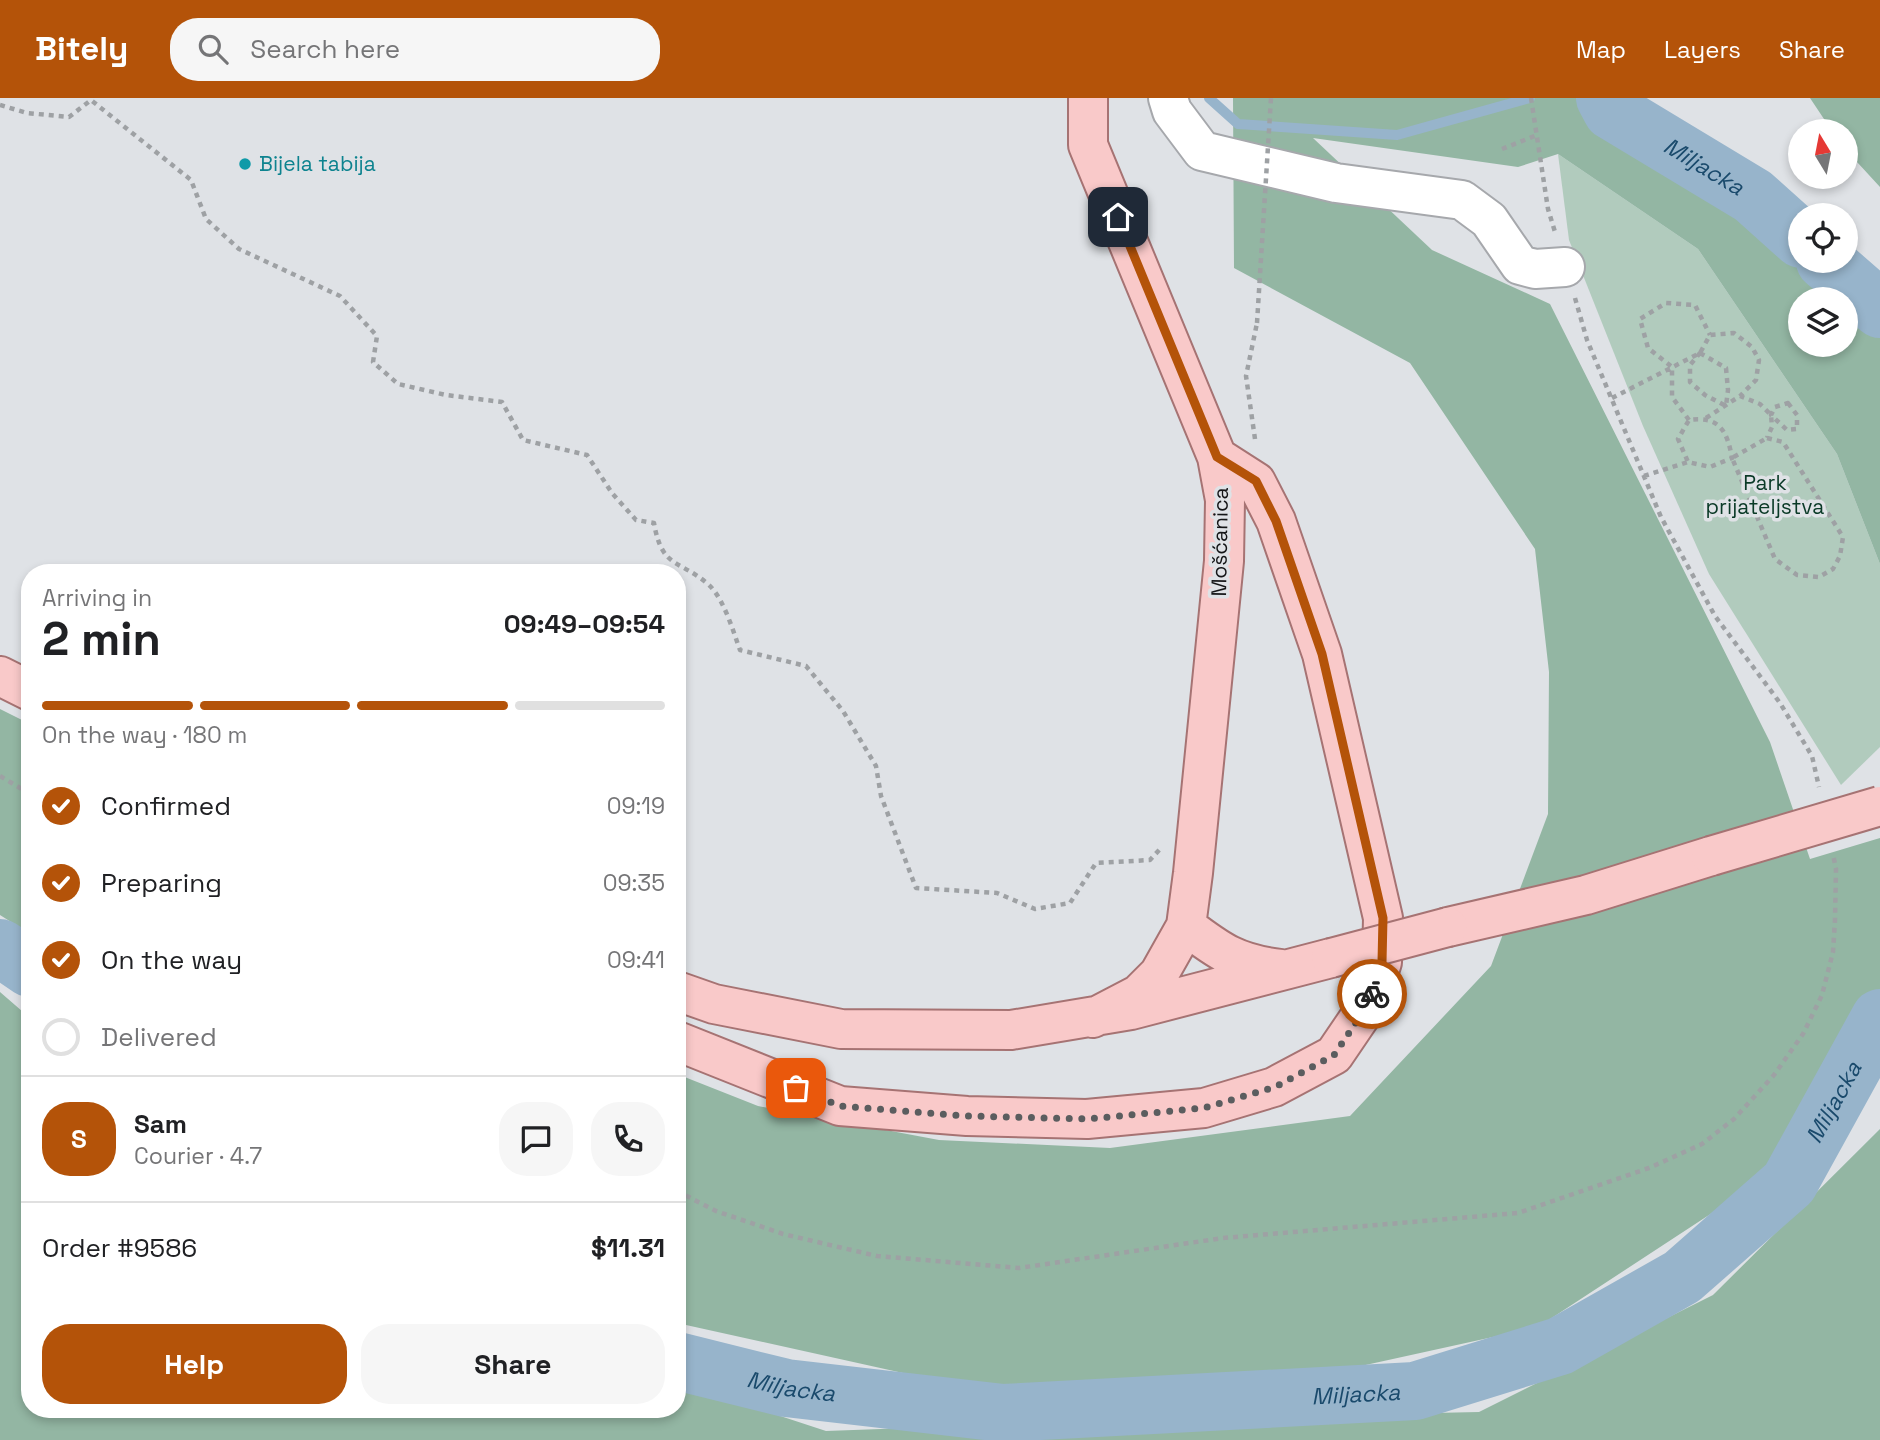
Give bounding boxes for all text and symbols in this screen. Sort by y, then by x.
search box [170,18,660,81]
text: Bitely [35,28,128,70]
icon: search [194,30,232,68]
text: Search here [250,32,400,66]
text: Map [1576,34,1626,65]
text: Layers [1664,34,1741,65]
text: Share [1779,34,1845,65]
north arrow [1788,119,1858,189]
map controls [1788,119,1858,357]
water label: Miljacka [1658,131,1750,203]
place label: Bijela tabija [259,150,376,177]
marker: Bijela tabija [237,156,253,172]
pin [1088,187,1148,247]
icon: home [1099,198,1137,236]
button: locate [1788,203,1858,273]
button: layers [1788,287,1858,357]
park label: Park prijateljstva [1706,469,1824,520]
street label: Mošćanica [1205,487,1234,597]
text: Arriving in [42,583,152,613]
text: 09:49–09:54 [504,607,665,641]
text: 2 min [42,610,161,668]
text: On the way · 180 m [42,720,247,750]
icon: check [42,787,80,825]
text: Confirmed [101,789,231,823]
text: 09:19 [607,791,665,821]
icon: check [42,864,80,902]
text: Preparing [101,866,222,900]
text: 09:35 [603,868,665,898]
icon: check [42,941,80,979]
text: On the way [101,943,242,977]
text: 09:41 [607,945,665,975]
courier [1337,959,1407,1029]
icon: bike [1353,975,1391,1013]
text: Delivered [101,1020,217,1054]
water label: Miljacka [1799,1055,1869,1148]
pin [766,1058,826,1118]
icon: bag [777,1069,815,1107]
button: chat [499,1102,573,1176]
button: phone [591,1102,665,1176]
text: Sam [134,1107,187,1141]
text: S [71,1122,87,1156]
text: Courier · 4.7 [134,1141,262,1171]
text: Order #9586 [42,1231,197,1265]
text: $11.31 [591,1231,665,1265]
button: Help [42,1324,347,1404]
button: Share [361,1324,665,1404]
water label: Miljacka [744,1364,837,1409]
water label: Miljacka [1311,1377,1402,1412]

